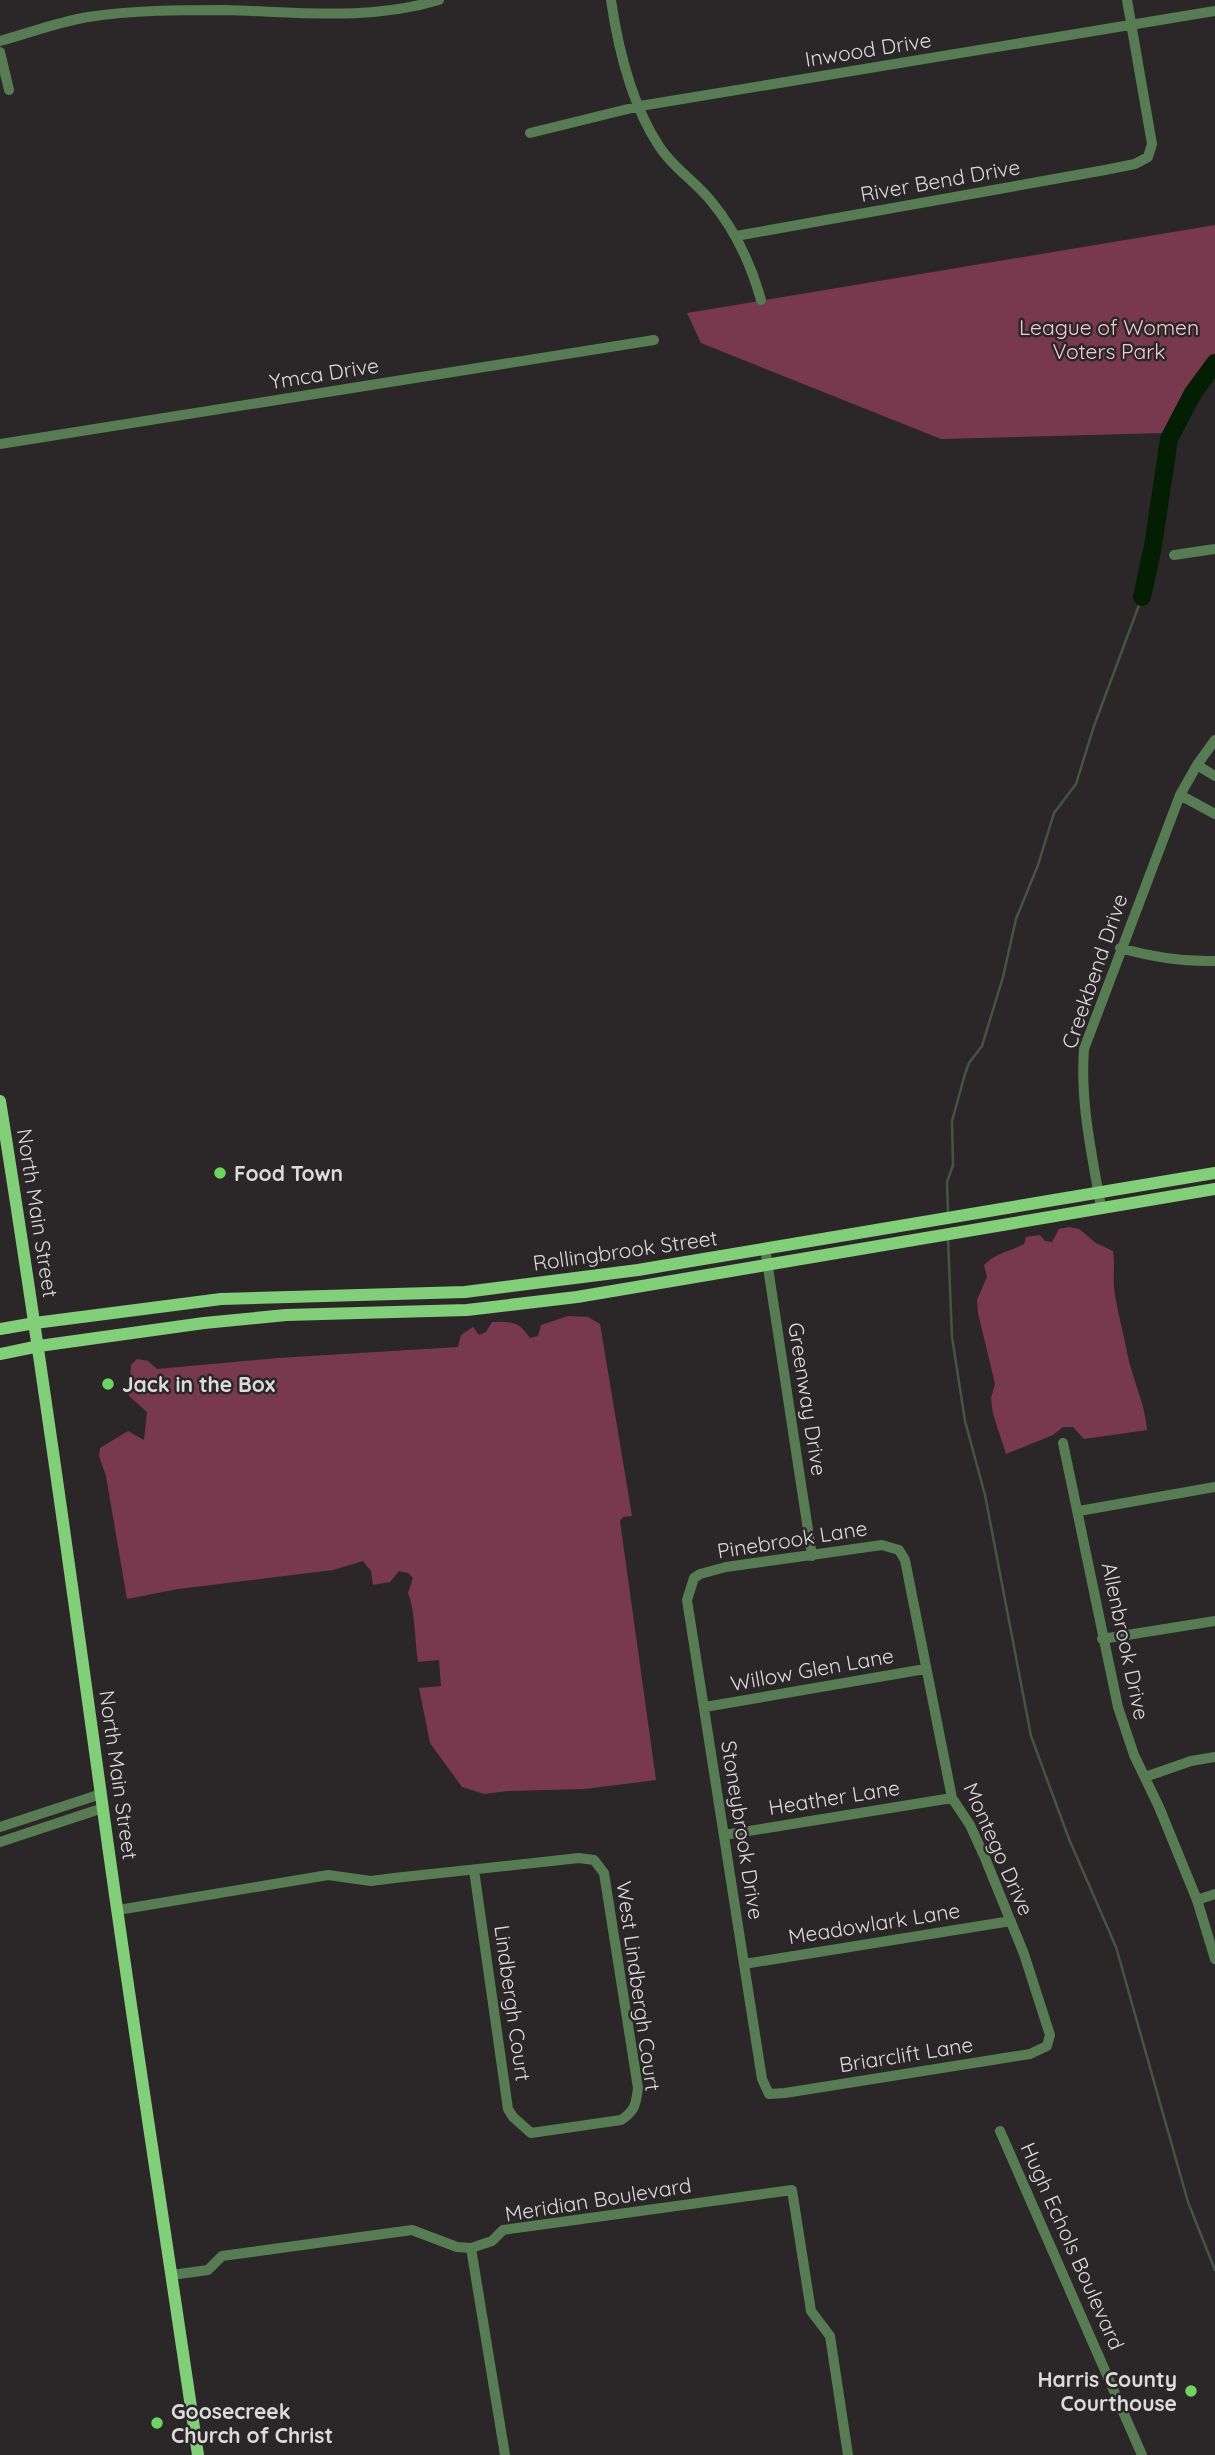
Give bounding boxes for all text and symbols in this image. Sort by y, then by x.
street label: Inwood Drive [803,26,933,72]
street label: River Bend Drive [858,153,1022,207]
park label: League of Women Voters Park [1019,314,1199,364]
street label: Ymca Drive [267,352,381,394]
street label: Creekbend Drive [1055,890,1133,1052]
street label: North Main Street [12,1127,64,1299]
place label: Food Town [234,1160,343,1186]
marker: Food Town [212,1165,228,1181]
street label: Rollingbrook Street [531,1224,719,1276]
street label: Greenway Drive [783,1320,833,1478]
place label: Jack in the Box [122,1371,275,1397]
marker: Jack in the Box [100,1376,116,1392]
street label: Pinebrook Lane [715,1514,869,1564]
street label: Allenbrook Drive [1097,1560,1155,1722]
street label: Willow Glen Lane [728,1642,896,1696]
street label: North Main Street [94,1689,144,1861]
street label: Stoneybrook Drive [716,1739,770,1921]
street label: Heather Lane [767,1774,901,1820]
street label: Montego Drive [958,1779,1040,1919]
street label: West Lindbergh Court [611,1879,667,2093]
street label: Meadowlark Lane [786,1897,962,1949]
street label: Lindbergh Court [489,1923,537,2083]
street label: Briarclift Lane [837,2031,975,2077]
street label: Hugh Echols Boulevard [1016,2138,1130,2354]
street label: Meridian Boulevard [503,2171,693,2227]
place label: Harris County Courthouse [1037,2366,1177,2416]
marker: Harris County Courthouse [1183,2383,1199,2399]
place label: Goosecreek Church of Christ [171,2398,333,2448]
marker: Goosecreek Church of Christ [149,2415,165,2431]

